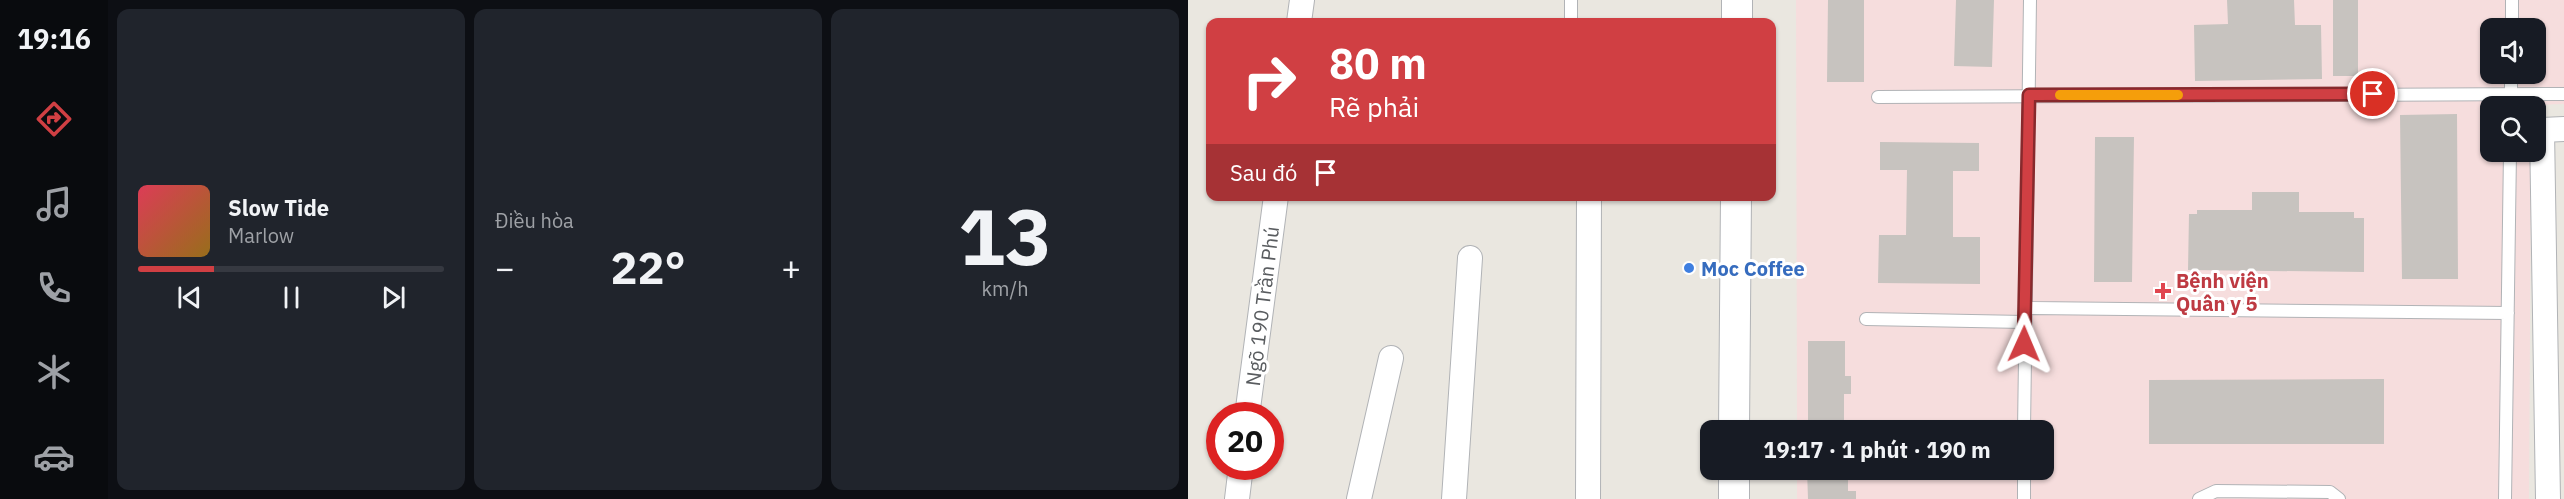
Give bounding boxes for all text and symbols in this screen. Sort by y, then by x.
map controls [2480,18,2546,162]
button: sound [2480,18,2546,84]
text: 19:16 [17,21,91,56]
text: 80 m [1329,36,1427,91]
icon: right [1230,42,1308,120]
pin [2347,68,2398,119]
icon: arrive [2356,77,2389,110]
text: Rẽ phải [1329,89,1419,124]
button: search [2480,96,2546,162]
icon: directions [33,98,75,140]
icon: arrive [1309,156,1342,189]
text: Sau đó [1230,158,1297,187]
icon: music [33,183,75,225]
text: 13 [958,185,1052,286]
text: Slow Tide [228,193,329,222]
text: Điều hòa [495,207,574,234]
text: Marlow [228,222,294,249]
street label: Ngõ 190 Trần Phú [1239,225,1285,387]
text: 22° [610,238,686,296]
text: − [495,246,515,289]
text: + [781,246,801,289]
place label: Moc Coffee [1701,255,1805,282]
marker: Moc Coffee [1682,261,1696,275]
icon: phone [33,267,75,309]
place label: Bệnh viện Quân y 5 [2176,267,2269,317]
text: km/h [981,275,1029,302]
icon: previous [173,281,206,314]
icon: pause [275,281,308,314]
icon: next [377,281,410,314]
marker: Bệnh viện Quân y 5 [2154,282,2172,300]
position arrow [1992,312,2056,376]
icon: climate [33,351,75,393]
speed limit sign: 20 [1206,402,1284,480]
text: 19:17 · 1 phút · 190 m [1763,435,1991,464]
icon: car [33,436,75,478]

